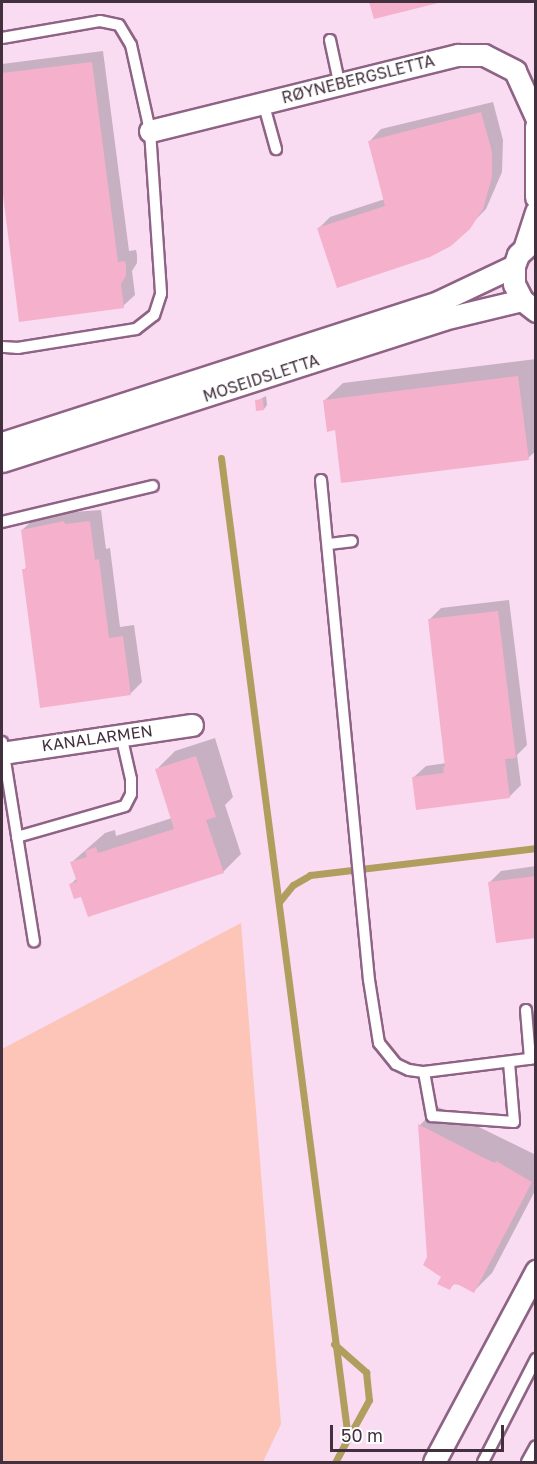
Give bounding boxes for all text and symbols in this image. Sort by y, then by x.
street label: RØYNEBERGSLETTA [280,51,436,107]
street label: MOSEIDSLETTA [200,350,322,406]
street label: KANALARMEN [40,721,154,755]
scale bar [333,1413,507,1451]
text: 50 m [341,1424,383,1446]

